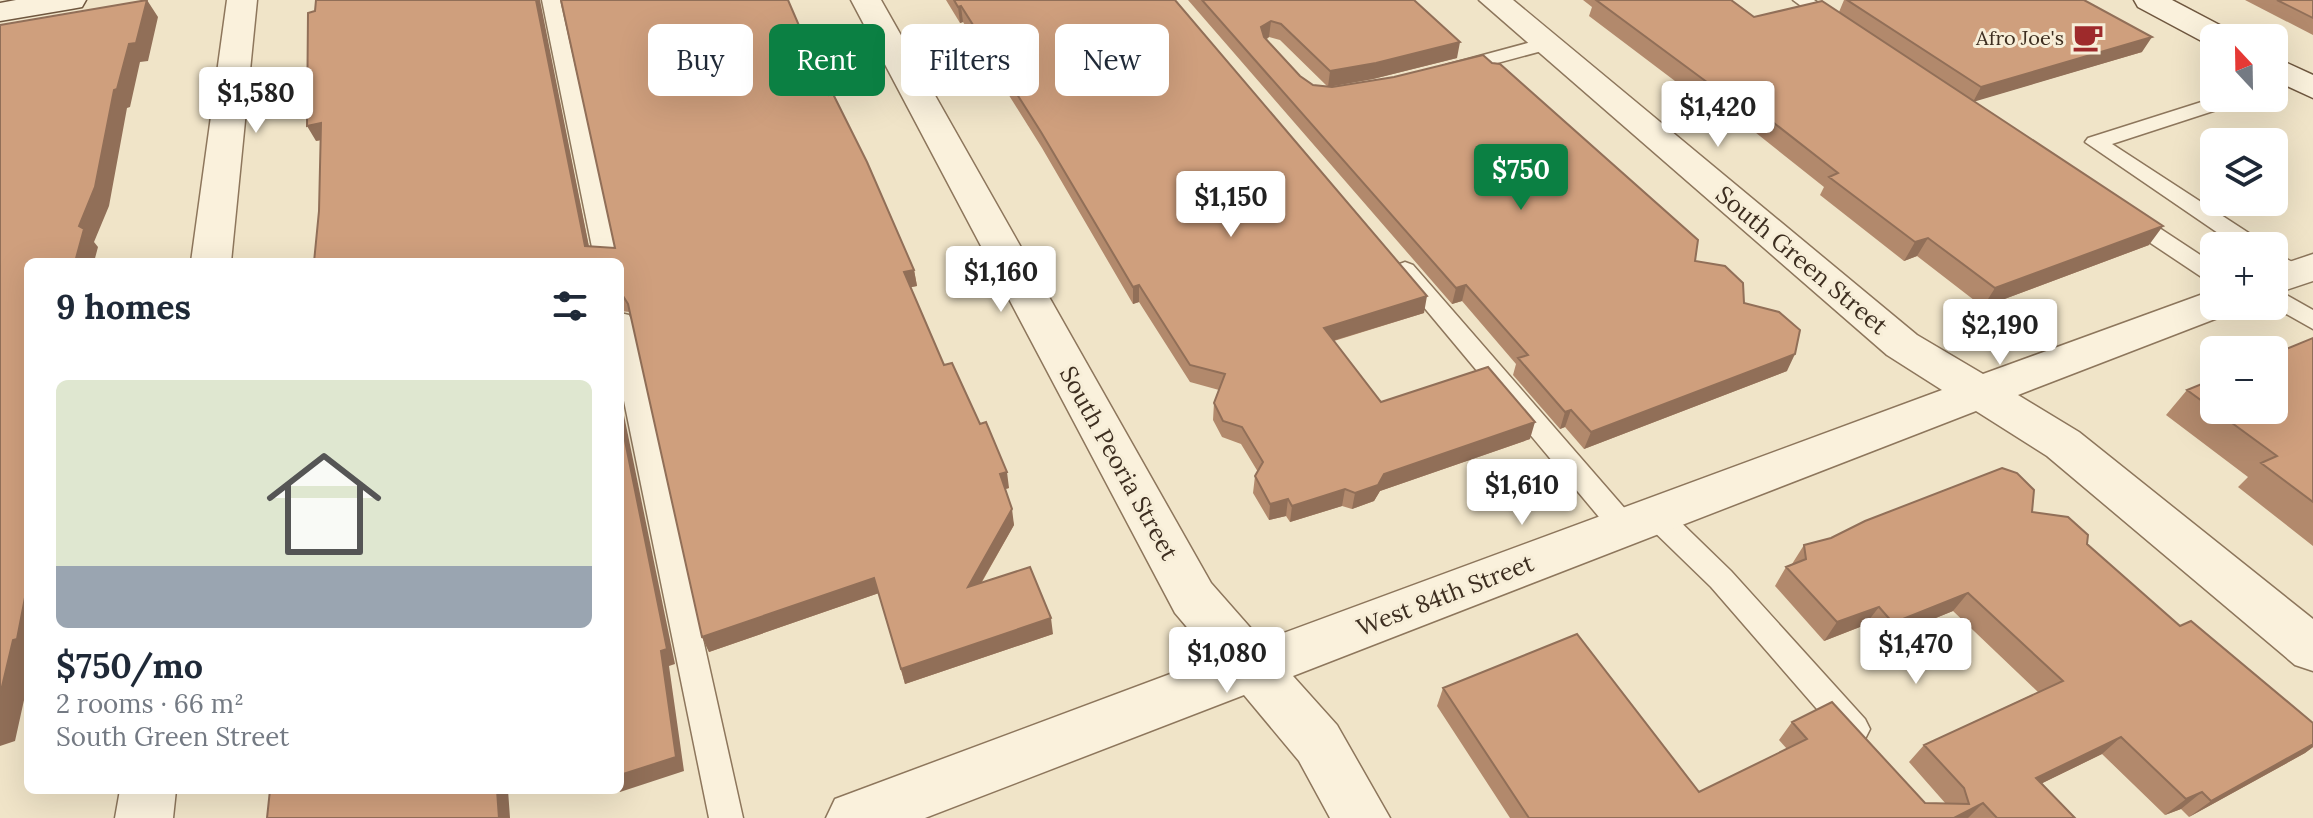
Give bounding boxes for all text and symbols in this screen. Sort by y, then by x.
cafe icon: Afro Joe's [2071,20,2105,54]
chip: Buy [648,24,753,96]
chip: Rent [769,24,885,96]
chip: Filters [901,24,1039,96]
chip: New [1055,24,1169,96]
north arrow [2200,24,2288,112]
map controls [2200,24,2288,424]
place label: Afro Joe's [1975,25,2064,50]
pin: $1,580 [191,67,321,135]
text: $1,580 [217,76,295,109]
pin: $1,420 [1653,81,1783,149]
text: $1,420 [1680,90,1756,123]
button: layers [2200,128,2288,216]
pin: $750 [1474,144,1568,212]
text: $750 [1492,153,1550,186]
pin: $1,150 [1166,171,1296,239]
street label: South Green Street [1710,179,1895,342]
text: $1,150 [1194,180,1268,213]
button: + [2200,232,2288,320]
pin: $1,160 [936,246,1066,314]
text: $1,160 [964,255,1038,288]
icon: filters [548,284,592,328]
text: 9 homes [56,285,191,328]
pin: $2,190 [1935,299,2065,367]
text: $2,190 [1961,308,2039,341]
button: − [2200,336,2288,424]
street label: South Peoria Street [1053,361,1186,566]
icon: home [252,432,396,576]
pin: $1,610 [1457,459,1587,527]
text: $1,610 [1485,468,1559,501]
street label: West 84th Street [1352,547,1539,643]
pin: $1,470 [1851,618,1981,686]
pin: $1,080 [1162,627,1292,695]
text: $1,470 [1878,627,1954,660]
text: $1,080 [1187,636,1267,669]
text: $750/mo [56,644,203,687]
text: 2 rooms · 66 m² [56,687,244,720]
text: South Green Street [56,720,289,753]

